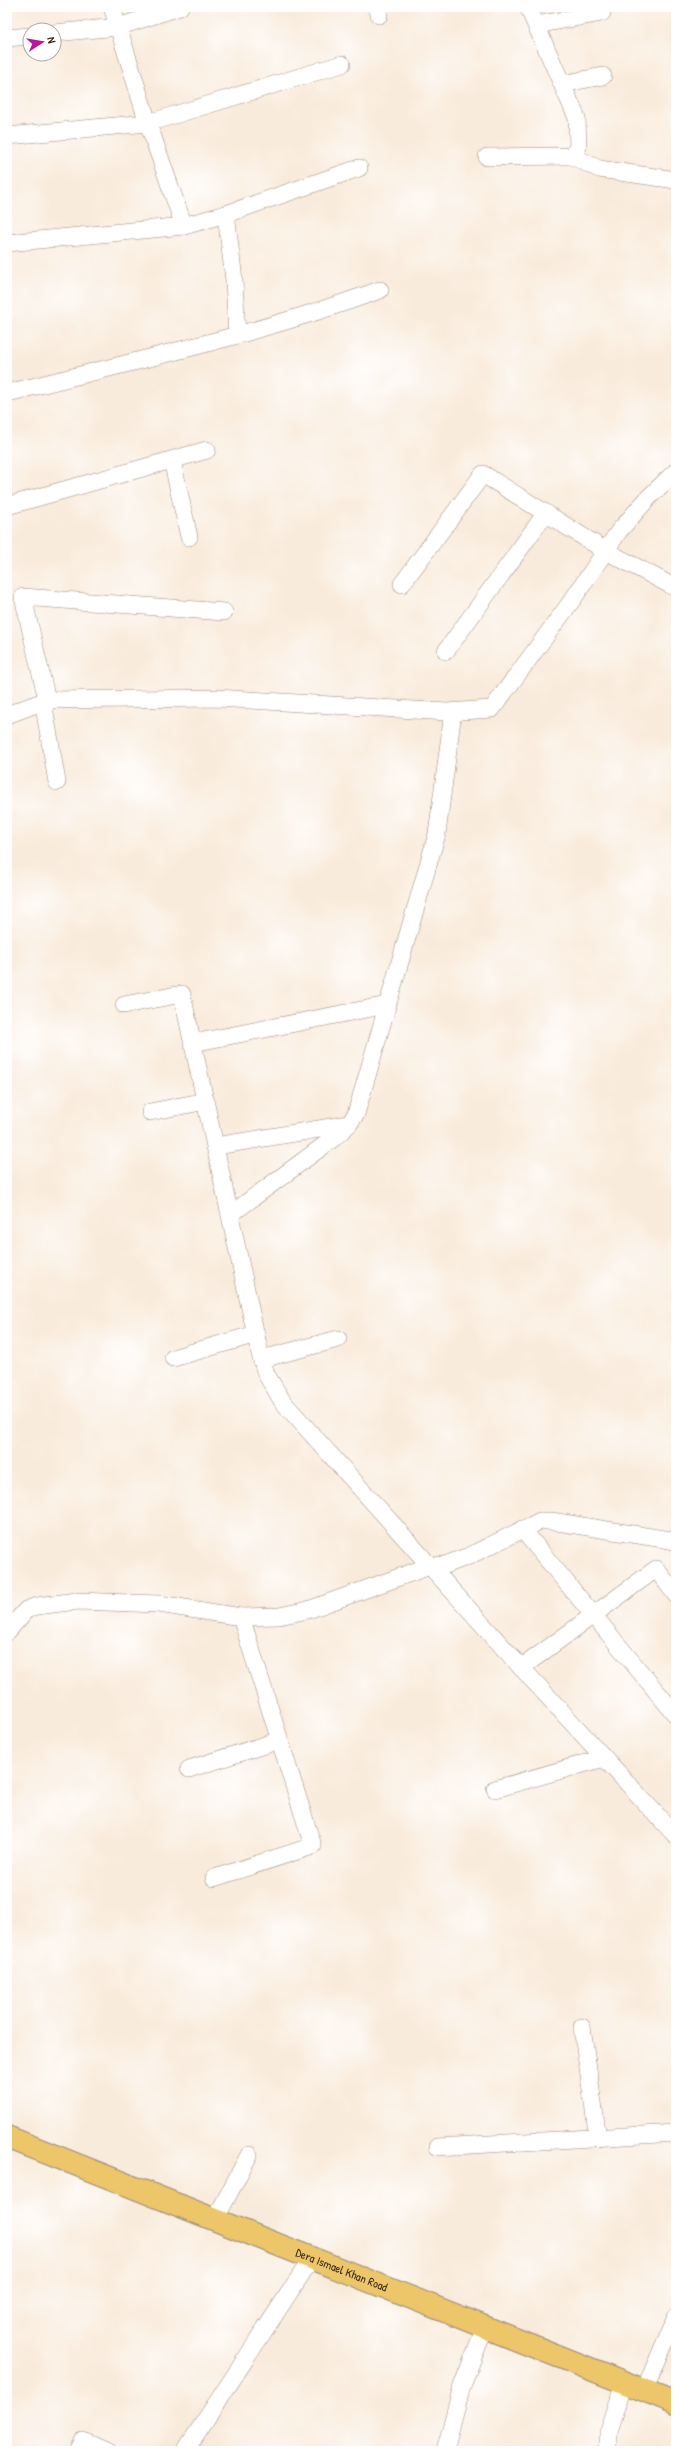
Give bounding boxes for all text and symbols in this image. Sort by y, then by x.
north arrow [22,22,62,62]
text: N [44,36,59,44]
street label: Dera Ismael Khan Road [293,2244,391,2296]

